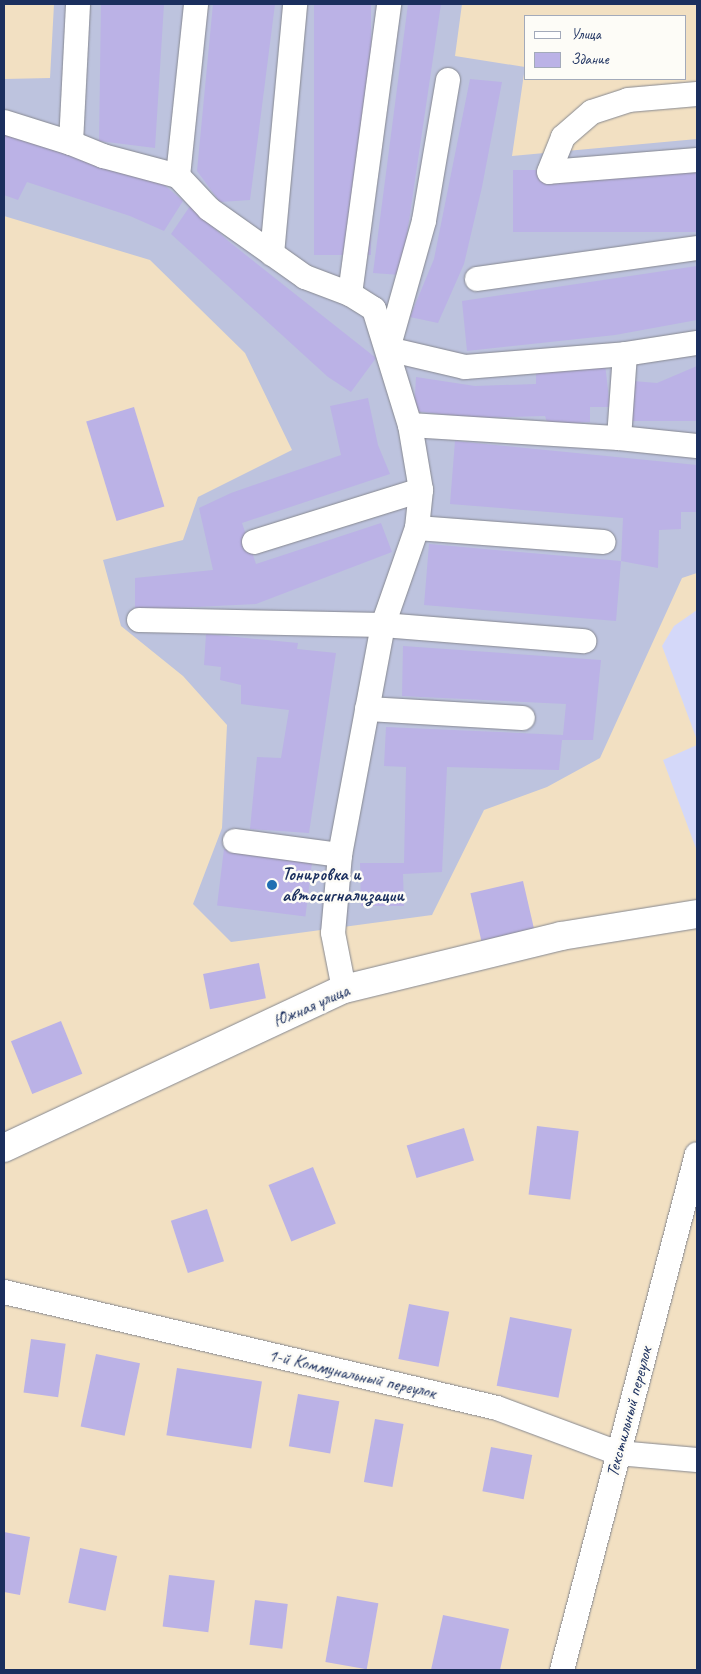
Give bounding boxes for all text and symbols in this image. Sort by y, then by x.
legend [524,15,686,80]
text: Улица [571,25,601,44]
text: Здание [571,50,609,69]
place label: Тонировка и автосигнализации [282,864,404,906]
marker: Тонировка и автосигнализации [266,879,278,891]
street label: Южная улица [269,979,353,1033]
street label: 1-й Коммунальный переулок [266,1344,438,1404]
street label: Текстильный переулок [601,1345,657,1479]

